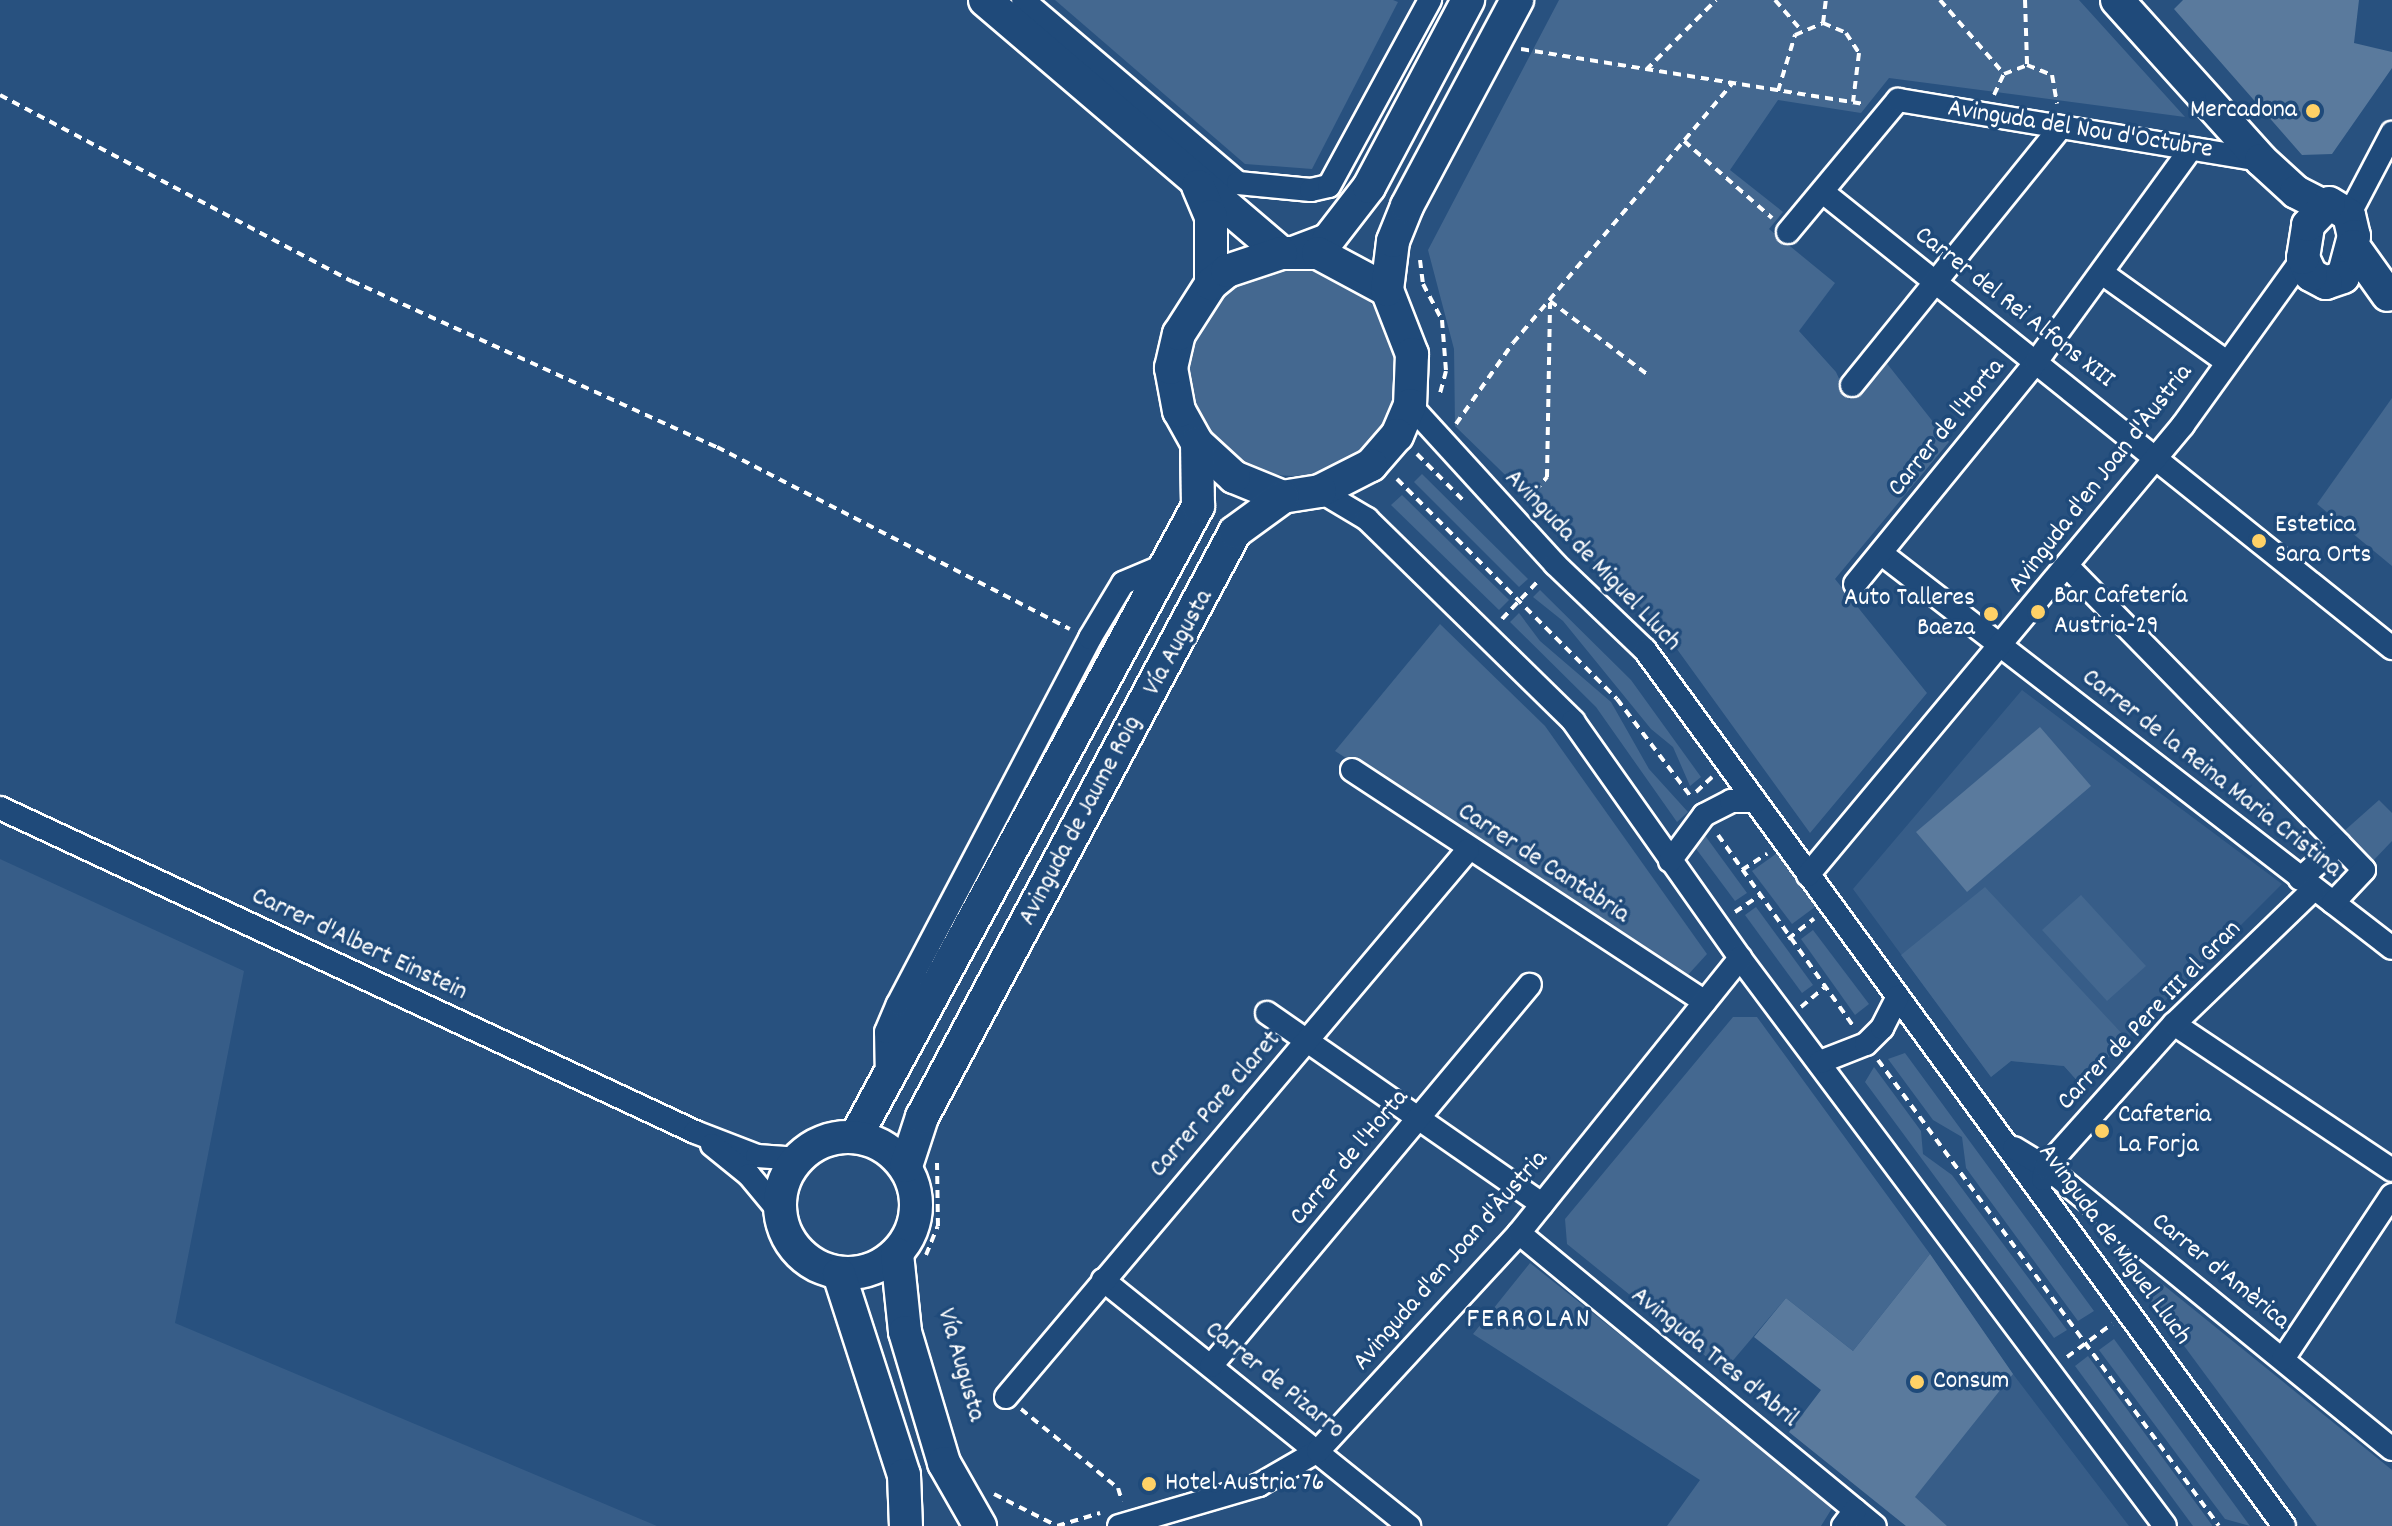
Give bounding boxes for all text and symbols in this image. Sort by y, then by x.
street label: Avinguda del Nou d'Octubre [1945,94,2215,166]
place label: Mercadona [2190,95,2297,127]
marker: Mercadona [2304,102,2322,120]
street label: Carrer del Rei Alfons XIII [1908,220,2120,396]
street label: Carrer de l'Horta [1882,353,2012,503]
street label: Avinguda d'en Joan d'Àustria [2002,358,2200,600]
street label: Avinguda de Miguel Lluch [1497,464,1687,658]
place label: Estetica Sara Orts [2275,510,2372,572]
marker: Estetica Sara Orts [2250,532,2268,550]
place label: Bar Cafetería Austria-29 [2054,581,2187,642]
place label: Auto Talleres Baeza [1844,583,1975,644]
street label: Vía Augusta [1137,585,1221,701]
marker: Bar Cafetería Austria-29 [2029,603,2047,621]
marker: Auto Talleres Baeza [1982,605,2000,623]
street label: Carrer de la Reina Maria Cristina [2075,663,2347,885]
street label: Avinguda de Jaume Roig [1013,711,1149,931]
street label: Carrer de Cantàbria [1451,797,1635,931]
street label: Carrer d'Albert Einstein [246,881,472,1009]
street label: Carrer de Pere III el Gran [2051,915,2249,1117]
street label: Carrer Pare Claret [1144,1025,1288,1185]
street label: Carrer de l'Horta [1284,1083,1416,1233]
place label: Cafeteria La Forja [2118,1100,2211,1162]
marker: Cafeteria La Forja [2093,1122,2111,1140]
street label: Avinguda de Miguel Lluch [2031,1138,2197,1352]
street label: Avinguda d'en Joan d'Àustria [1347,1144,1555,1378]
street label: Carrer d'Amèrica [2145,1207,2295,1337]
street label: Avinguda Tres d'Abril [1624,1281,1804,1435]
district label: FERROLAN [1466,1304,1592,1338]
street label: Vía Augusta [929,1305,991,1425]
street label: Carrer de Pizarro [1198,1315,1350,1447]
place label: Consum [1933,1366,2009,1398]
marker: Consum [1908,1373,1926,1391]
place label: Hotel Austria 76 [1165,1468,1324,1500]
marker: Hotel Austria 76 [1140,1475,1158,1493]

